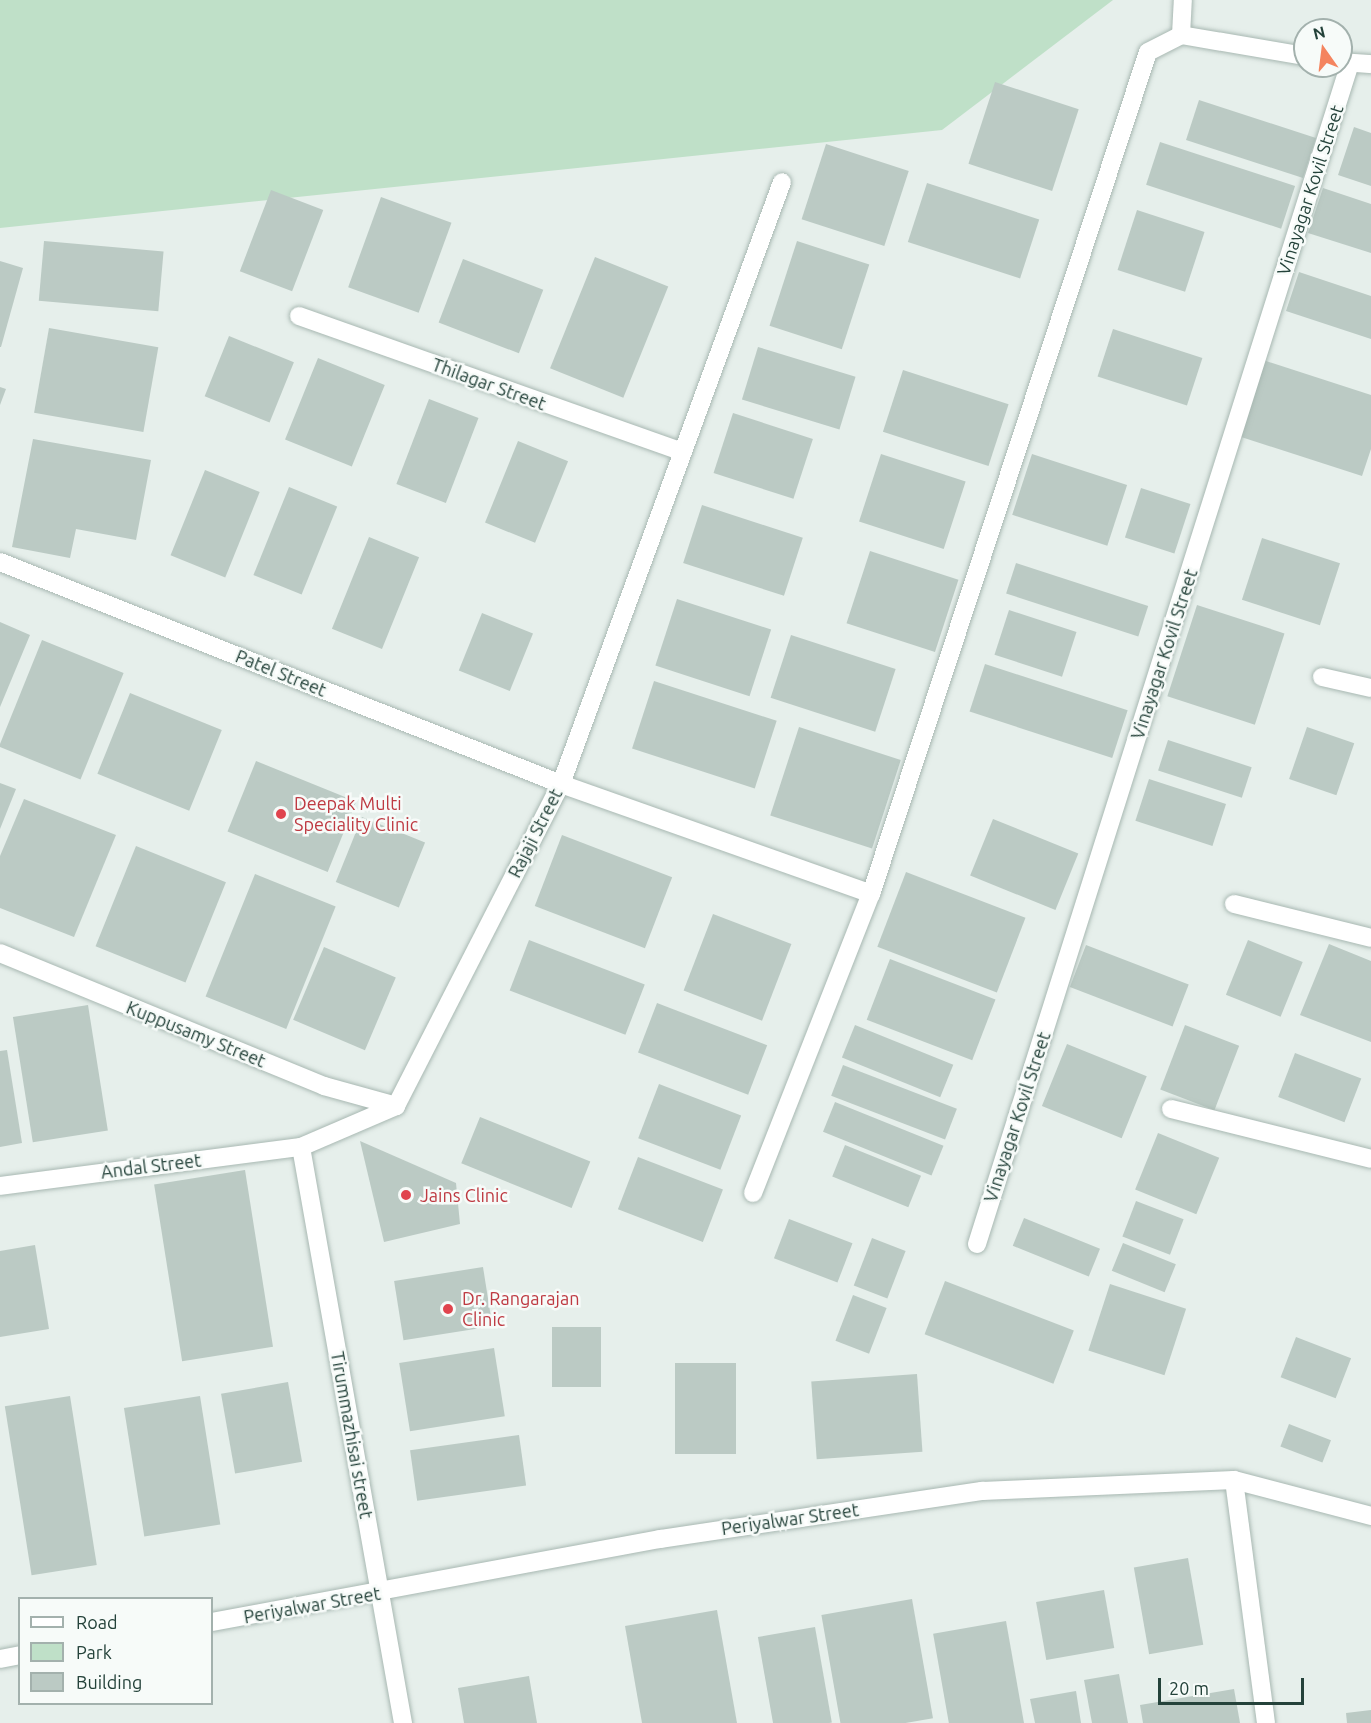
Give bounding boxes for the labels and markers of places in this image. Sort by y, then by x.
place label: Deepak Multi Speciality Clinic [294,793,418,836]
marker: Deepak Multi Speciality Clinic [272,805,290,823]
place label: Jains Clinic [420,1184,508,1206]
marker: Jains Clinic [397,1186,415,1204]
place label: Dr. Rangarajan Clinic [462,1288,580,1330]
marker: Dr. Rangarajan Clinic [439,1300,457,1318]

